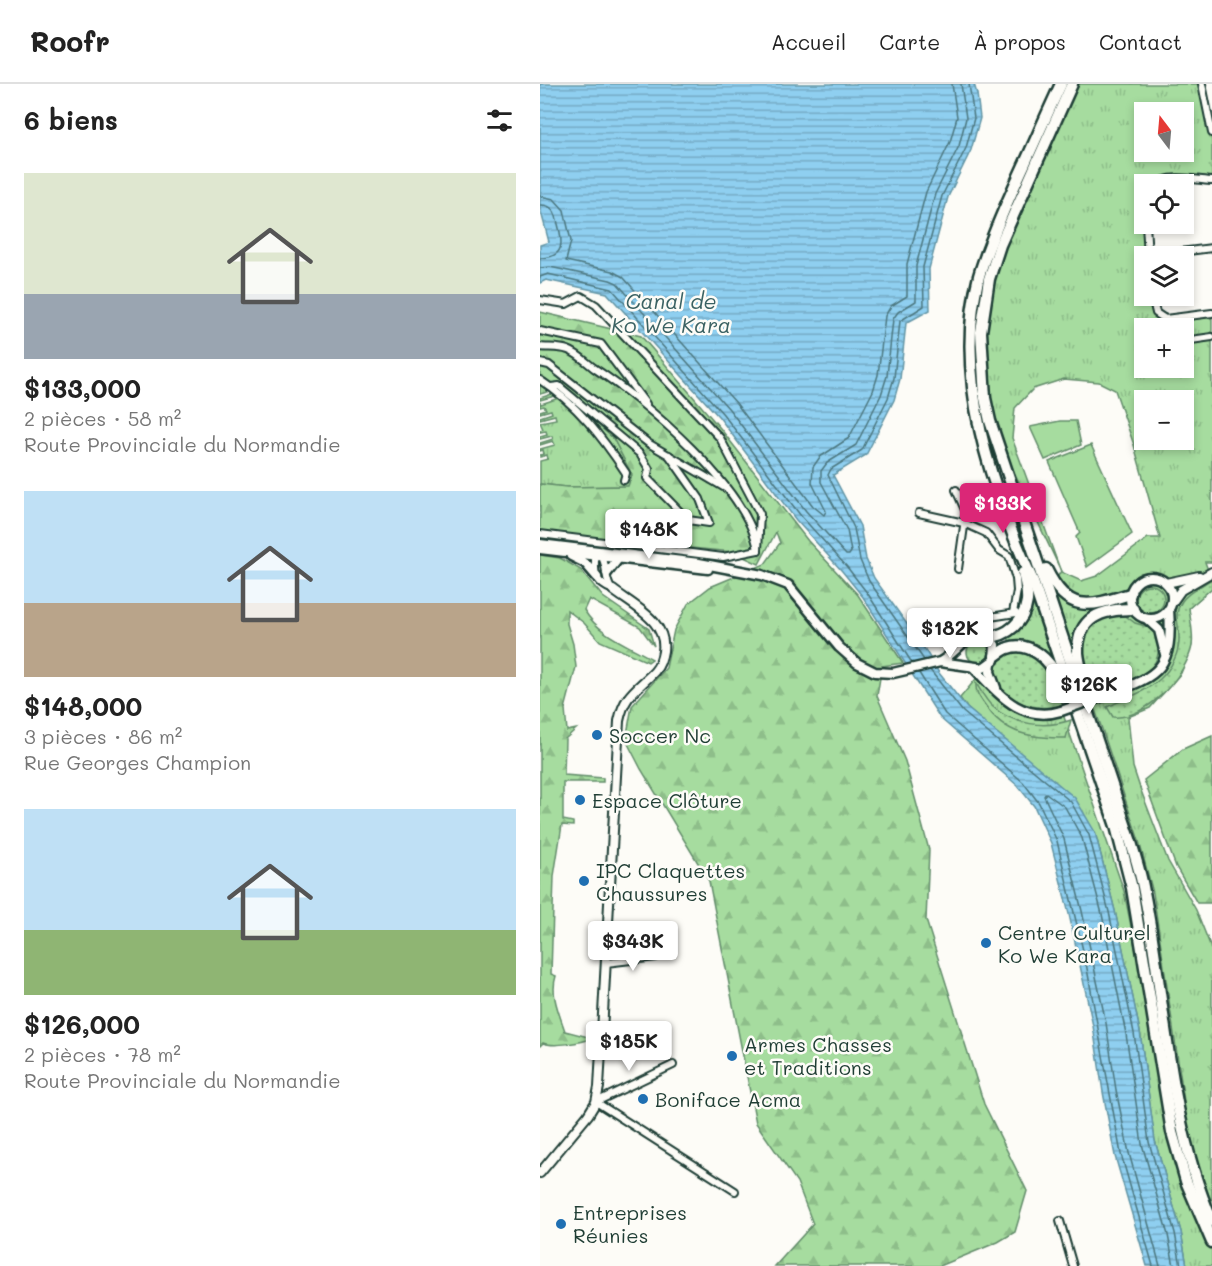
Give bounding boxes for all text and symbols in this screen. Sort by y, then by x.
text: Roofr [30,23,110,59]
text: Accueil [771,28,846,55]
text: Carte [879,28,940,55]
text: À propos [973,28,1066,55]
text: Contact [1099,28,1182,55]
north arrow [1134,102,1194,162]
map controls [1134,102,1194,450]
text: 6 biens [24,103,118,137]
icon: filters [483,104,516,137]
button: locate [1134,174,1194,234]
icon: home [216,212,324,320]
button: layers [1134,246,1194,306]
water label: Canal de Ko We Kara [611,287,731,338]
button: + [1134,318,1194,378]
text: $133,000 [24,371,141,405]
button: − [1134,390,1194,450]
text: 2 pièces · 58 m² [24,405,181,431]
text: Route Provinciale du Normandie [24,431,341,457]
pin: $133K [961,483,1045,534]
text: $133K [974,489,1032,515]
pin: $148K [607,509,691,560]
text: $148K [619,515,679,541]
icon: home [216,530,324,638]
pin: $182K [908,608,992,659]
text: $182K [921,614,979,640]
pin: $126K [1047,664,1131,715]
text: $126K [1060,670,1118,696]
text: $148,000 [24,689,142,723]
place label: Soccer Nc [609,722,711,748]
text: 3 pièces · 86 m² [24,723,182,749]
marker: Soccer Nc [590,728,604,742]
text: Rue Georges Champion [24,749,251,775]
place label: Espace Clôture [592,787,742,813]
marker: Espace Clôture [573,793,587,807]
icon: home [216,848,324,956]
place label: IPC Claquettes Chaussures [596,857,745,906]
marker: IPC Claquettes Chaussures [577,874,591,888]
place label: Centre Culturel Ko We Kara [998,919,1151,968]
pin: $343K [591,921,675,972]
text: $343K [602,927,664,953]
marker: Centre Culturel Ko We Kara [979,936,993,950]
text: $126,000 [24,1007,140,1041]
pin: $185K [587,1021,671,1072]
text: $185K [600,1027,658,1053]
place label: Armes Chasses et Traditions [744,1031,892,1080]
text: 2 pièces · 78 m² [24,1041,181,1067]
marker: Armes Chasses et Traditions [725,1049,739,1063]
text: Route Provinciale du Normandie [24,1067,341,1093]
place label: Boniface Acma [655,1086,801,1112]
marker: Boniface Acma [636,1092,650,1106]
place label: Entreprises Réunies [573,1199,687,1248]
marker: Entreprises Réunies [554,1217,568,1231]

